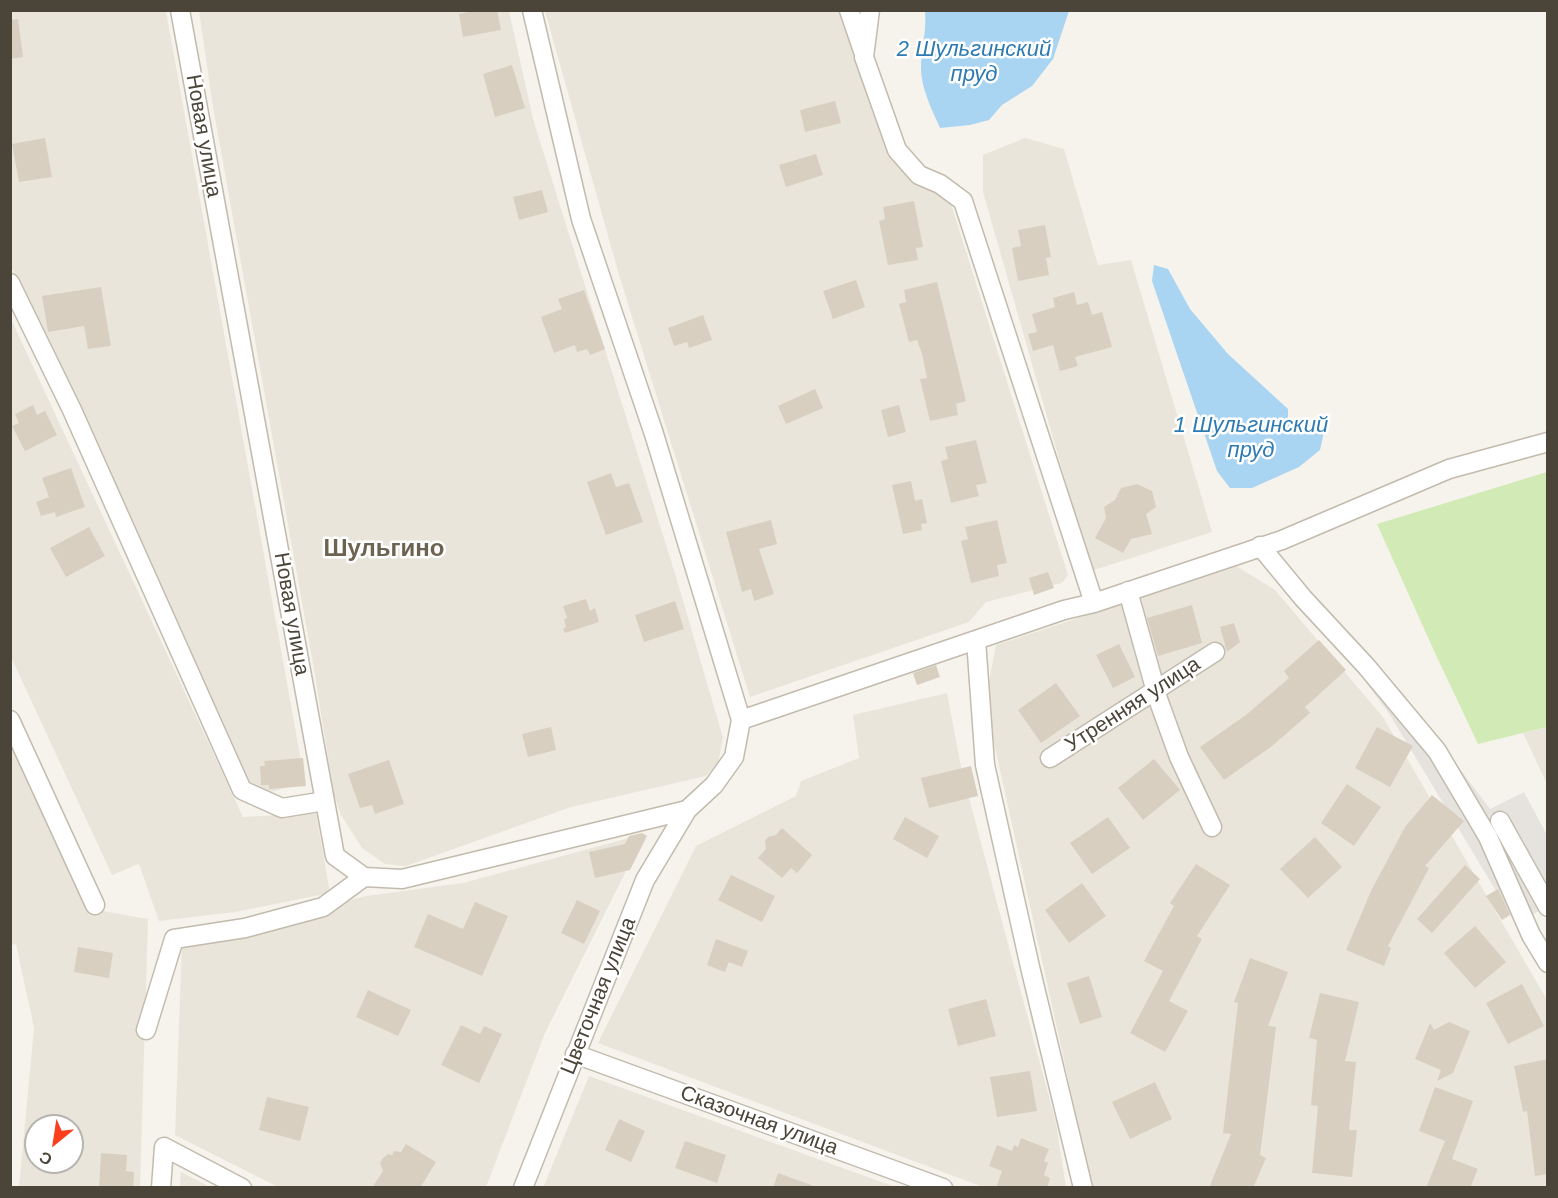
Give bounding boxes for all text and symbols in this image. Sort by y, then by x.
water label: 2 Шульгинский пруд [897,37,1051,88]
street label: Новая улица [180,73,226,199]
water label: 1 Шульгинский пруд [1174,413,1328,464]
district label: Шульгино [323,535,445,563]
street label: Новая улица [268,551,314,677]
street label: Утренняя улица [1061,652,1205,758]
street label: Цветочная улица [556,914,642,1078]
street label: Сказочная улица [677,1081,841,1161]
north arrow [24,1114,84,1174]
text: С [36,1148,55,1169]

